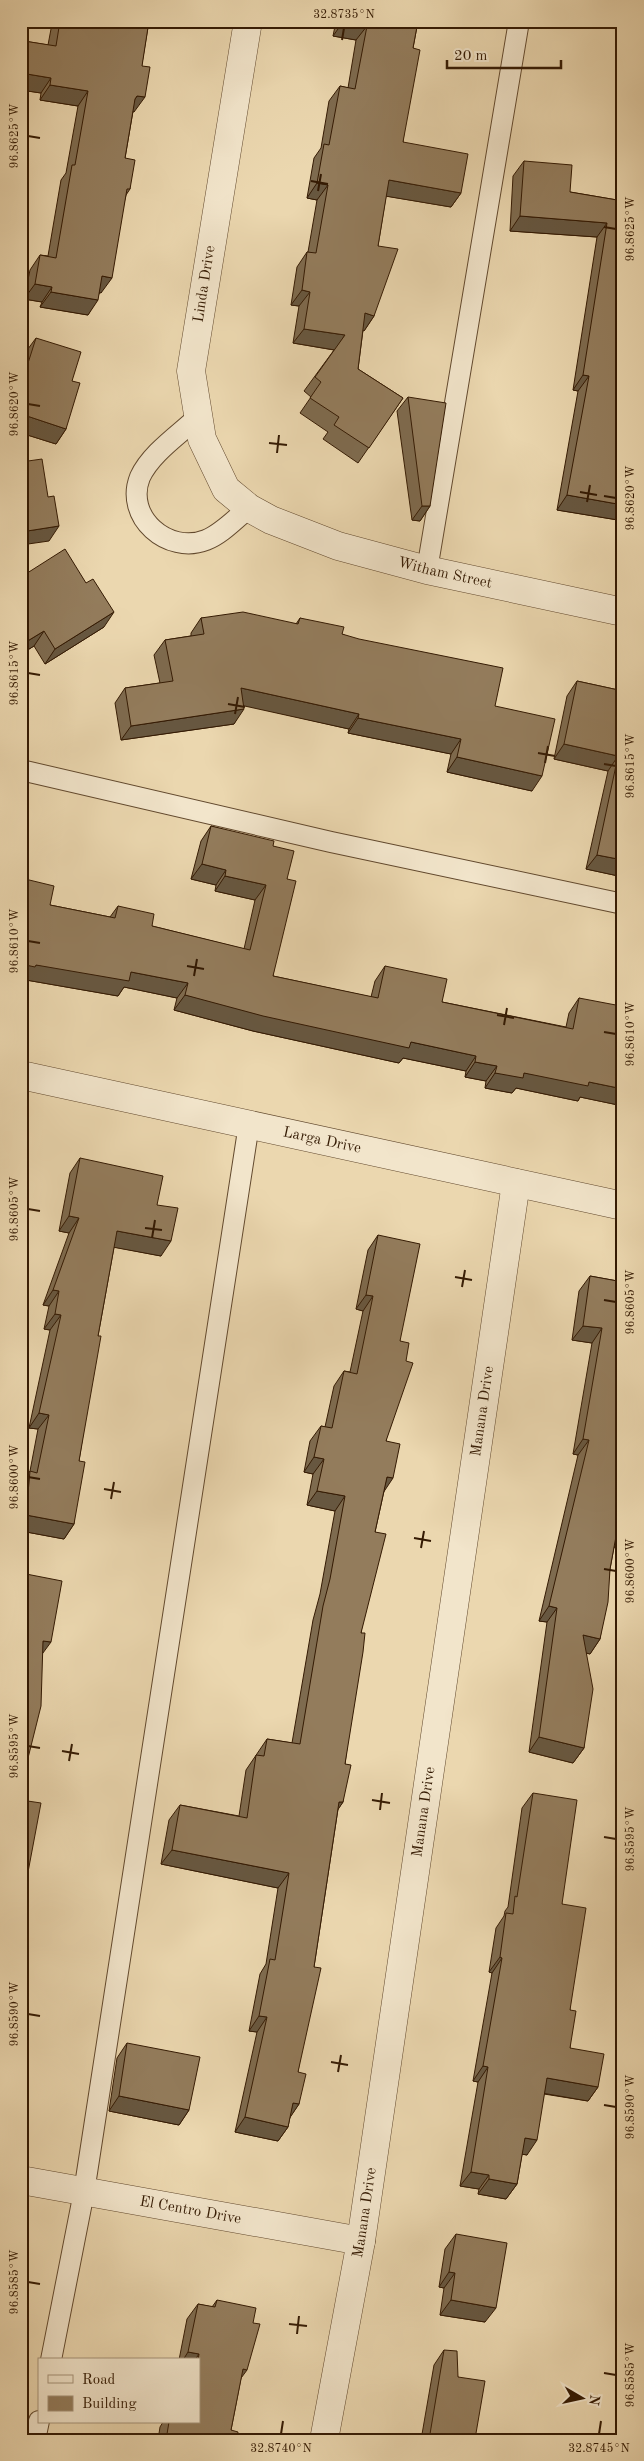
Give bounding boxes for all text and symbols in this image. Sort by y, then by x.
text: 32.8735°N [313,8,375,21]
scale bar [447,38,560,70]
text: 20 m [454,49,488,64]
text: 96.8625°W [8,103,21,168]
text: 96.8625°W [624,196,637,261]
street label: Linda Drive [192,244,218,324]
text: 96.8620°W [9,371,21,436]
text: 96.8620°W [625,465,637,530]
street label: Witham Street [396,555,493,591]
text: 96.8615°W [8,640,21,705]
text: 96.8615°W [624,733,637,798]
text: 96.8610°W [9,908,21,973]
text: 96.8610°W [625,1001,637,1066]
street label: Larga Drive [282,1125,362,1156]
text: 96.8605°W [8,1176,21,1241]
text: 96.8605°W [624,1269,637,1334]
street label: Manana Drive [469,1365,497,1458]
text: 96.8600°W [9,1444,21,1509]
text: 96.8600°W [625,1538,637,1603]
text: 96.8595°W [8,1713,21,1778]
street label: Manana Drive [410,1766,438,1858]
text: 96.8595°W [624,1806,637,1871]
text: 96.8590°W [8,1981,21,2046]
text: 96.8590°W [624,2074,637,2139]
street label: Manana Drive [351,2166,379,2259]
street label: El Centro Drive [138,2194,242,2227]
text: 96.8585°W [8,2249,21,2314]
text: 96.8585°W [624,2342,637,2407]
legend [38,2358,200,2424]
text: Road [82,2373,116,2388]
north arrow [556,2374,606,2424]
text: N [586,2393,602,2407]
text: Building [82,2397,137,2412]
text: 32.8745°N [568,2442,630,2455]
text: 32.8740°N [250,2443,312,2455]

